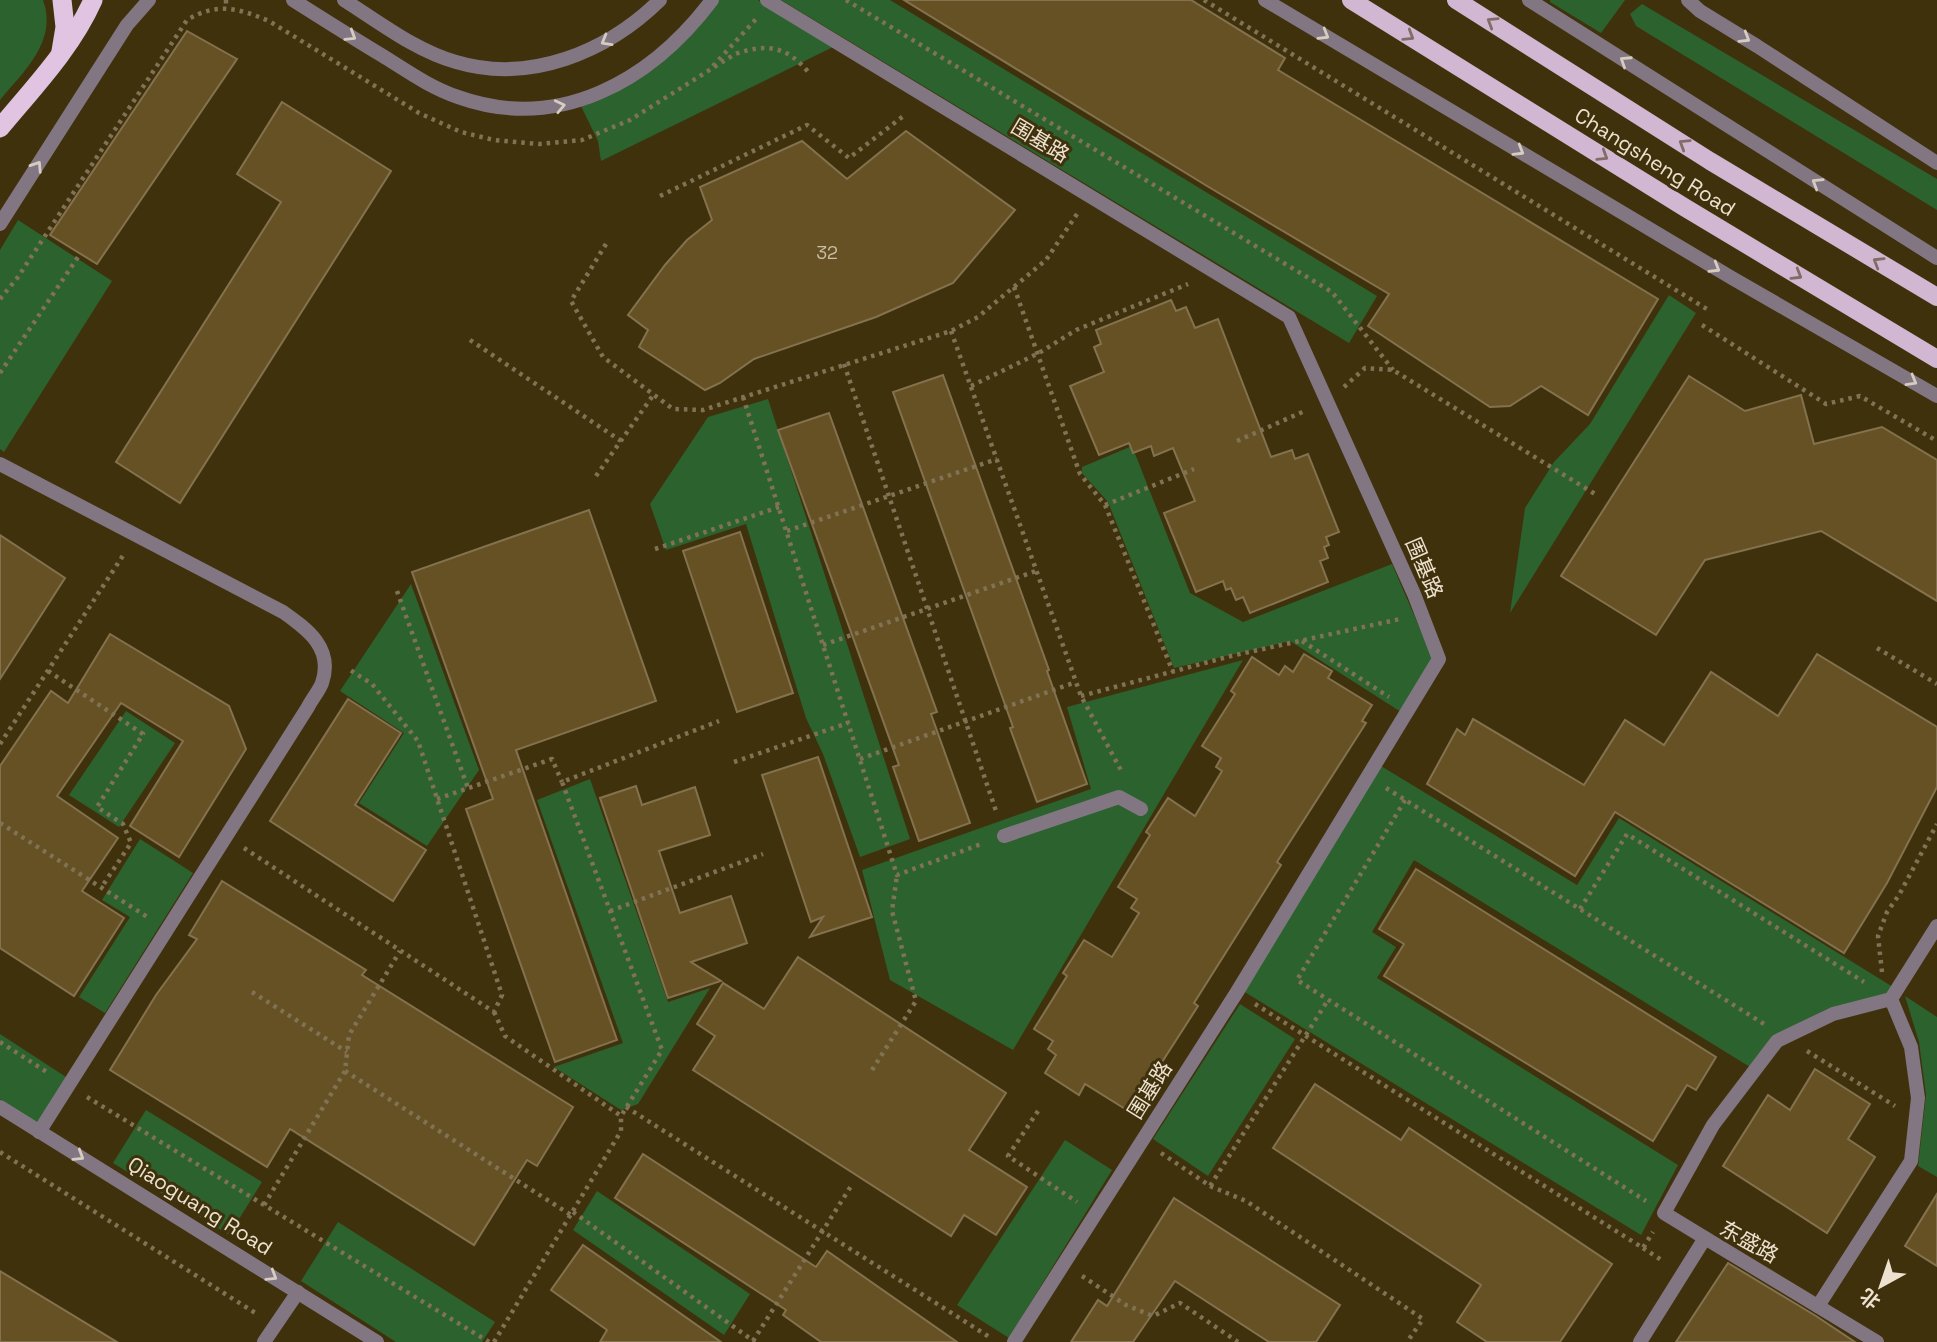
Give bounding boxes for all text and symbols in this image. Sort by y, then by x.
one-way arrow [1486,18,1499,31]
one-way arrow [1316,27,1329,40]
one-way arrow [343,28,356,41]
one-way arrow [1402,28,1415,41]
one-way arrow [1737,30,1750,43]
one-way arrow [600,32,613,45]
one-way arrow [1619,56,1632,69]
one-way arrow [554,99,566,114]
street label: Changsheng Road [1570,101,1741,222]
street label: 围基路 [1006,113,1074,168]
one-way arrow [1678,139,1691,152]
one-way arrow [1512,143,1525,156]
one-way arrow [1595,148,1608,161]
one-way arrow [28,161,41,174]
one-way arrow [1811,178,1824,191]
house number: 32 [816,241,838,264]
one-way arrow [1873,257,1886,270]
one-way arrow [1707,259,1720,272]
one-way arrow [1789,266,1802,279]
one-way arrow [1904,373,1917,386]
street label: 围基路 [1400,534,1449,602]
street label: 围基路 [1121,1056,1178,1124]
one-way arrow [71,1148,84,1161]
street label: Qiaoguang Road [123,1150,278,1261]
street label: 东盛路 [1715,1214,1783,1269]
north arrow [1846,1251,1916,1321]
one-way arrow [265,1267,278,1280]
text: 北 [1855,1283,1886,1314]

